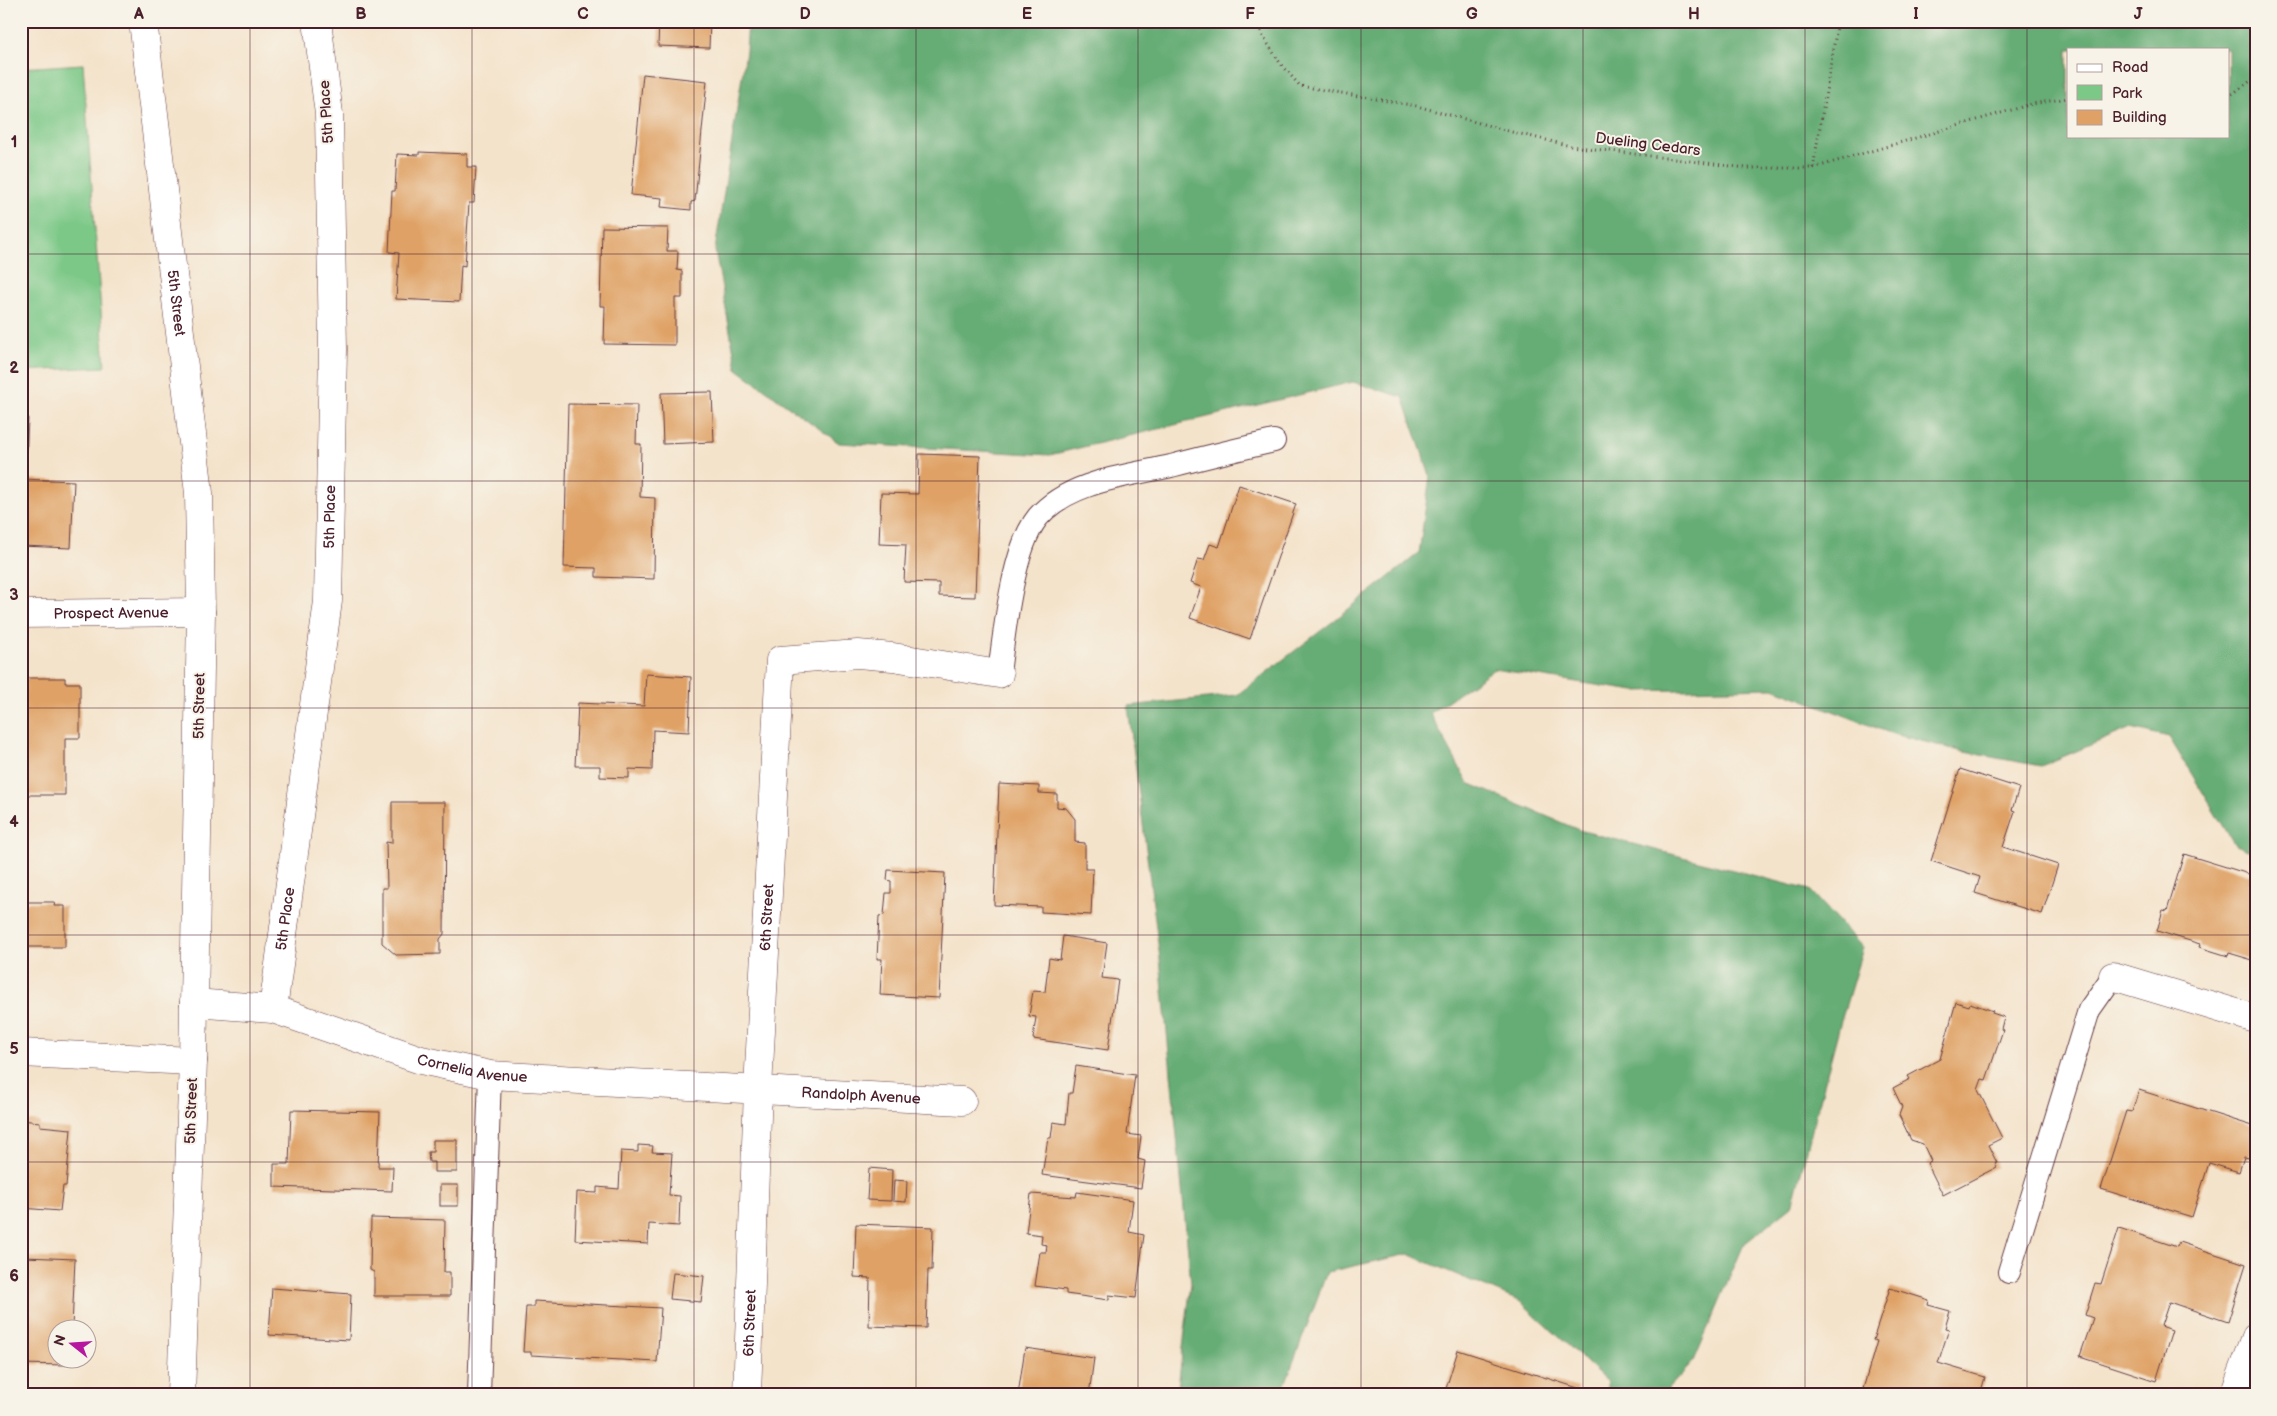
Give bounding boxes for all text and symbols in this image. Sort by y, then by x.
text: A [133,5,144,24]
text: B [355,5,367,24]
text: C [577,5,589,24]
text: D [799,5,811,24]
text: E [1022,5,1032,24]
text: F [1245,5,1255,24]
text: G [1466,5,1478,24]
text: H [1688,5,1700,24]
text: I [1913,5,1919,24]
text: J [2134,5,2143,24]
legend [2067,48,2230,138]
text: Road [2112,58,2148,77]
street label: 5th Place [315,79,338,144]
text: Park [2112,84,2143,103]
text: Building [2112,108,2167,127]
street label: Dueling Cedars [1594,129,1702,160]
text: 1 [11,133,17,152]
street label: 5th Street [163,269,189,338]
text: 2 [9,359,19,378]
street label: 5th Place [320,485,340,549]
text: 3 [9,586,19,605]
street label: Prospect Avenue [53,603,169,624]
street label: 5th Street [189,672,210,739]
text: 4 [9,813,19,832]
street label: 6th Street [756,883,779,951]
street label: 5th Place [272,886,299,952]
text: 5 [9,1040,19,1059]
street label: Cornelia Avenue [415,1050,528,1087]
street label: 5th Street [181,1077,202,1145]
street label: Randolph Avenue [801,1083,921,1109]
text: 6 [9,1267,19,1286]
street label: 6th Street [739,1289,761,1357]
north arrow [48,1318,98,1368]
text: N [50,1333,70,1348]

